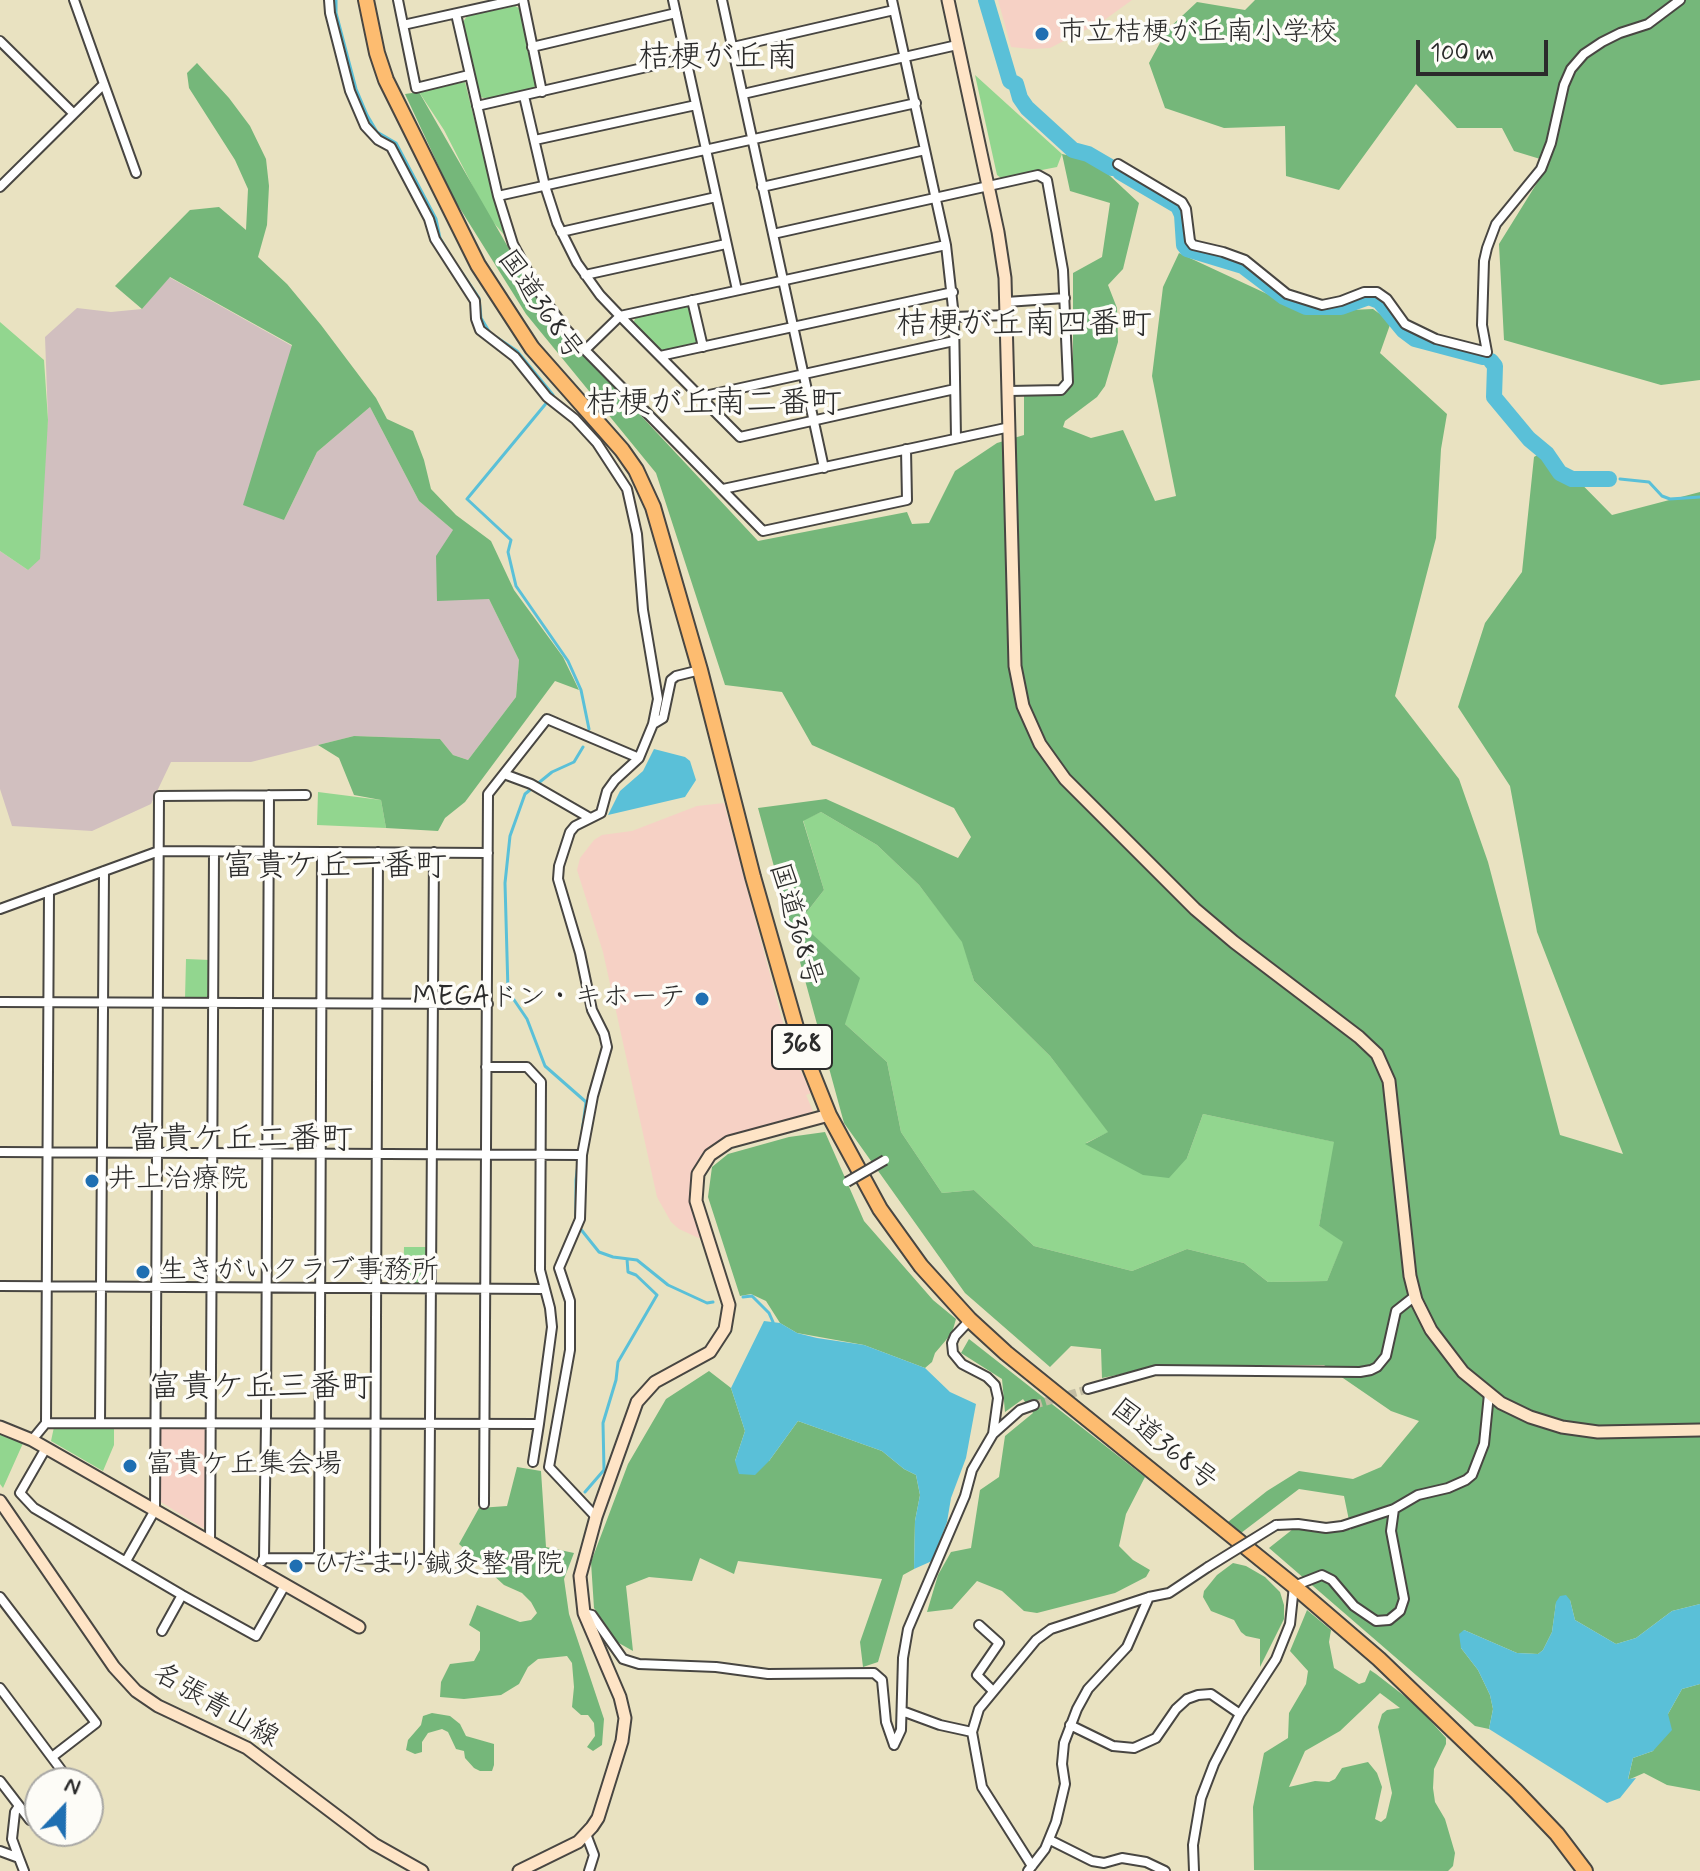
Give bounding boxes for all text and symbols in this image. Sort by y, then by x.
place label: 市立桔梗が丘南小学校 [1058,17,1338,51]
scale bar [1420,24,1552,74]
marker: 市立桔梗が丘南小学校 [1033,25,1051,43]
text: 100 m [1430,38,1494,69]
district label: 桔梗が丘南 [638,40,798,78]
street label: 国道368号 [489,244,589,368]
district label: 桔梗が丘南四番町 [896,307,1152,345]
district label: 桔梗が丘南二番町 [586,386,842,424]
district label: 富貴ケ丘一番町 [223,849,447,887]
street label: 国道368号 [760,859,828,991]
place label: MEGAドン・キホーテ [413,982,686,1016]
marker: MEGAドン・キホーテ [693,990,711,1008]
road number: 368 [772,1025,832,1069]
district label: 富貴ケ丘二番町 [129,1122,353,1160]
place label: 井上治療院 [108,1164,248,1198]
marker: 井上治療院 [83,1172,101,1190]
place label: 生きがいクラブ事務所 [159,1255,439,1289]
marker: 生きがいクラブ事務所 [134,1263,152,1281]
district label: 富貴ケ丘三番町 [149,1370,373,1408]
street label: 国道368号 [1103,1393,1223,1499]
place label: 富貴ケ丘集会場 [146,1449,342,1483]
marker: 富貴ケ丘集会場 [121,1457,139,1475]
place label: ひだまり鍼灸整骨院 [312,1549,564,1583]
marker: ひだまり鍼灸整骨院 [287,1557,305,1575]
street label: 名張青山線 [146,1657,284,1757]
north arrow [24,1767,104,1847]
text: N [60,1771,84,1802]

